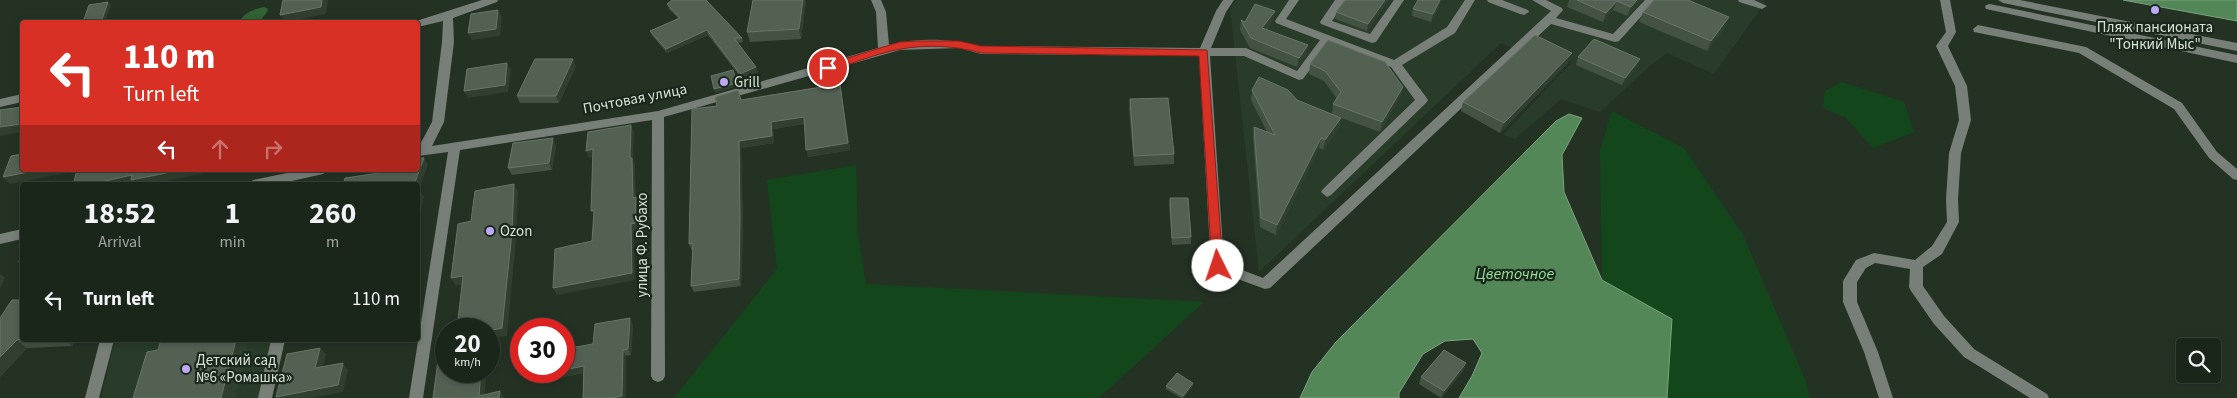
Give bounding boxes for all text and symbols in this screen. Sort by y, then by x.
marker: Пляж пансионата "Тонкий Мыс" [2149,4,2161,16]
place label: Пляж пансионата "Тонкий Мыс" [2097,17,2213,55]
text: 110 m [123,32,215,82]
icon: left [40,40,105,105]
pin [807,47,849,89]
icon: arrive [814,54,842,82]
place label: Grill [734,72,760,93]
marker: Grill [718,76,730,88]
text: Turn left [123,78,199,110]
street label: Почтовая улица [581,79,689,119]
icon: left [153,135,181,163]
icon: ahead [206,135,234,163]
icon: right [259,135,287,163]
text: 18:52 [84,192,156,235]
text: 1 [224,192,240,235]
text: 260 [309,192,356,235]
street label: улица Ф. Рубахо [632,193,653,297]
place label: Ozon [500,221,532,242]
marker: Ozon [484,225,496,237]
text: Arrival [98,231,141,253]
text: min [219,231,245,253]
text: m [326,231,339,253]
position arrow [1191,239,1243,291]
water label: Цветочное [1476,263,1555,285]
icon: left [40,286,68,314]
text: Turn left [83,286,154,313]
text: 110 m [352,286,400,313]
speed limit sign: 30 [510,318,575,383]
text: 20 [454,326,481,362]
map controls [2176,338,2221,383]
button: search [2176,338,2221,383]
place label: Детский сад №6 «Ромашка» [196,350,292,388]
text: km/h [454,354,481,371]
marker: Детский сад №6 «Ромашка» [180,363,192,375]

